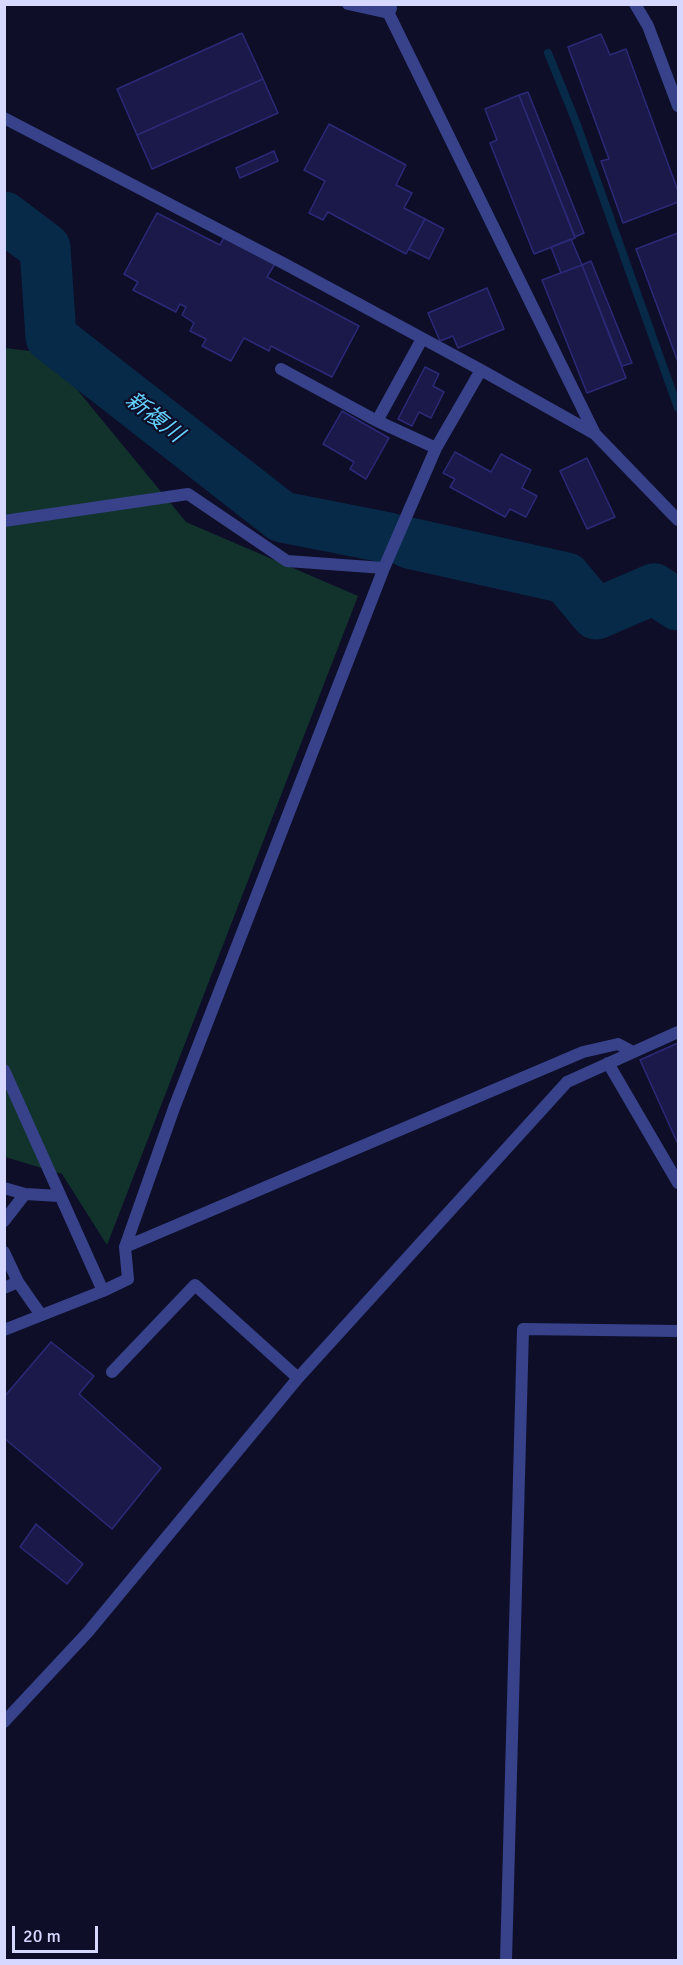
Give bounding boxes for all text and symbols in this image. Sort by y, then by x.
water label: 新複川 [120,387,188,449]
scale bar [15,1914,100,1952]
text: 20 m [23,1925,61,1947]

